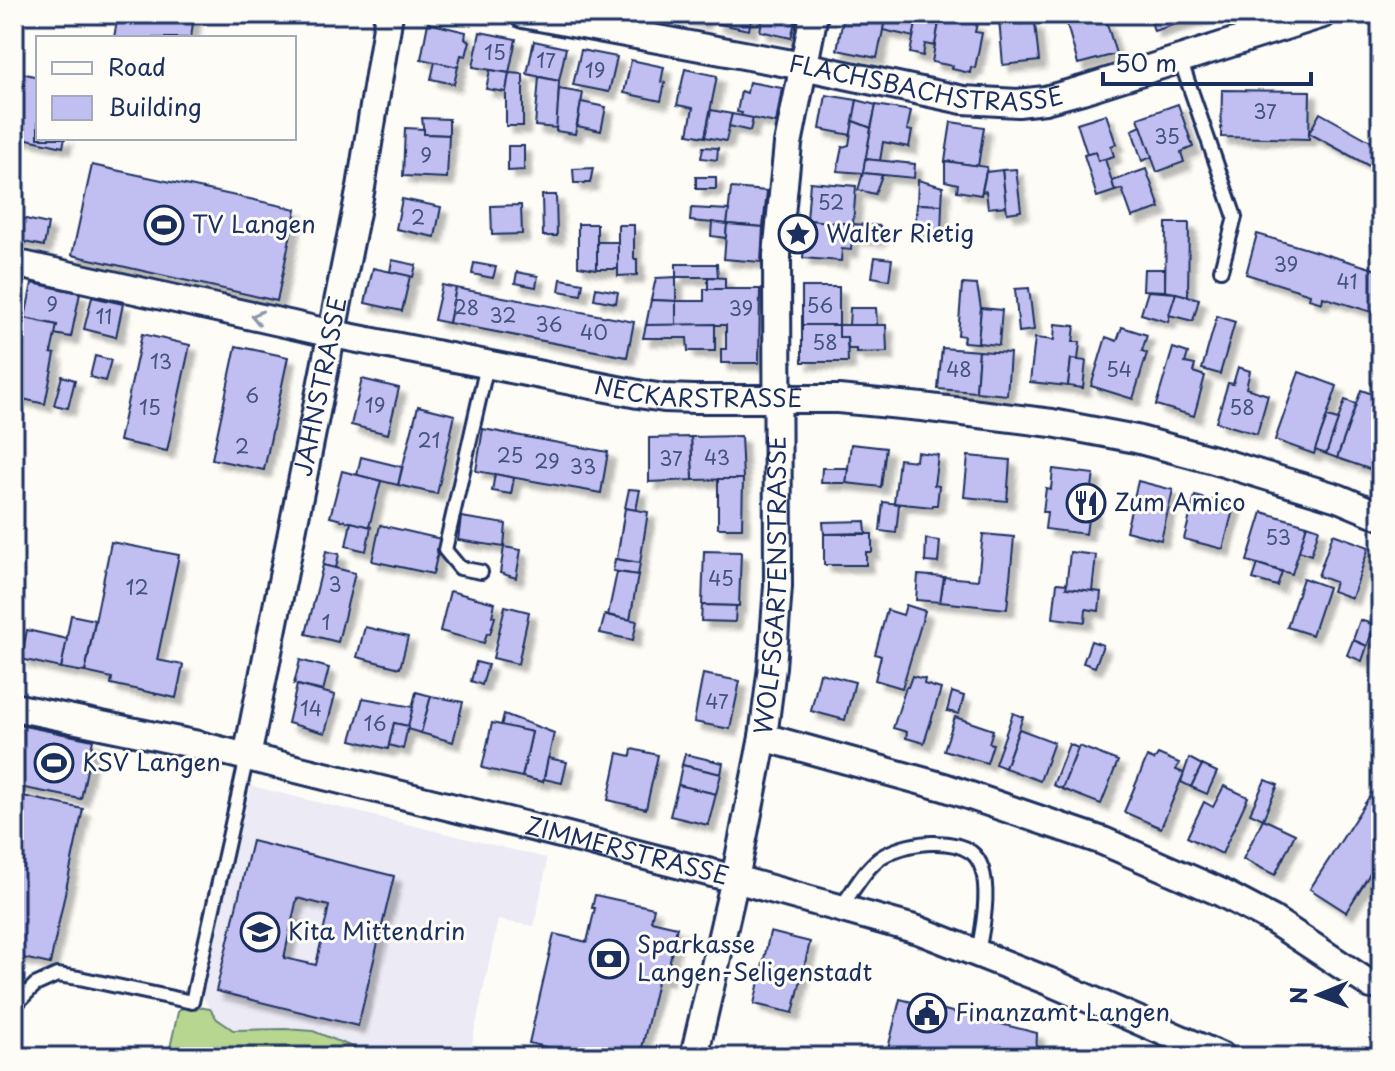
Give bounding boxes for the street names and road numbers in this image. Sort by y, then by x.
street label: FLACHSBACHSTRASSE [786,44,1067,119]
street label: JAHNSTRASSE [284,293,355,479]
street label: NECKARSTRASSE [591,366,803,415]
street label: WOLFSGARTENSTRASSE [744,435,794,736]
street label: ZIMMERSTRASSE [522,806,733,893]

